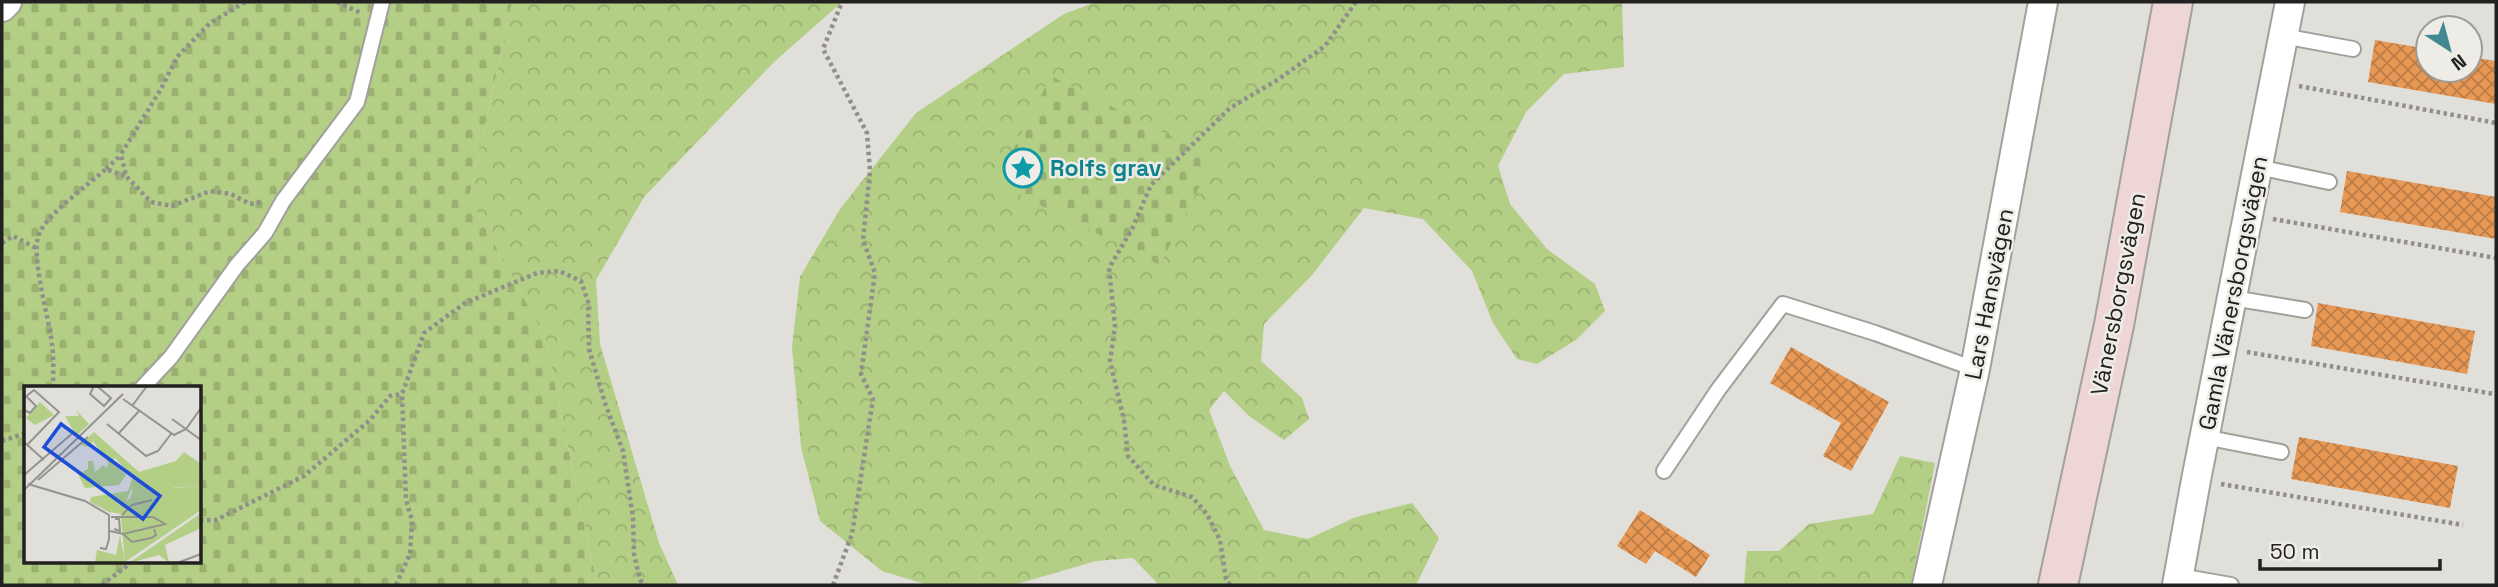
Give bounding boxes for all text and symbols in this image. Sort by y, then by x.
north arrow [2414,14,2484,84]
text: N [2446,48,2471,76]
place icon: Rolfs grav [1002,147,1044,189]
place label: Rolfs grav [1050,153,1162,183]
street label: Gamla Vänersborgsvägen [2192,153,2274,433]
street label: Vänersborgsvägen [2084,190,2152,398]
street label: Lars Hansvägen [1958,206,2020,382]
inset map [24,386,201,562]
scale bar [2260,528,2440,572]
text: 50 m [2270,538,2320,565]

